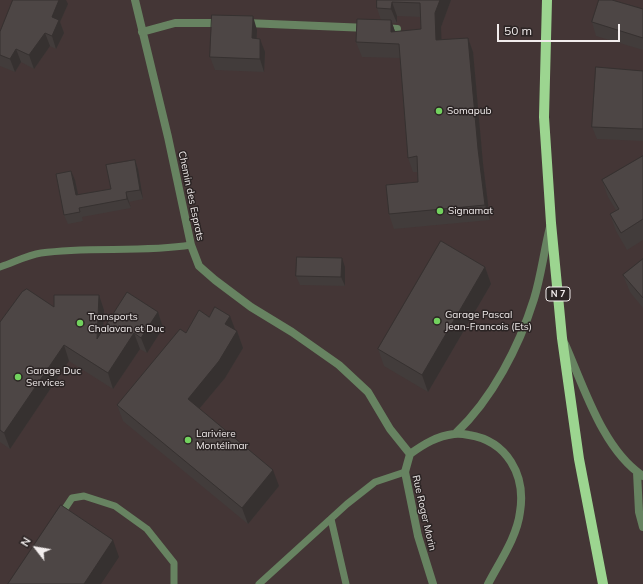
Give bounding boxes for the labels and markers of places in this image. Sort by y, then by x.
place label: Somapub [447,105,491,117]
marker: Somapub [434,106,444,116]
place label: Signamat [448,205,493,217]
marker: Signamat [435,206,445,216]
place label: Garage Pascal Jean-Francois (Ets) [445,309,532,332]
place label: Transports Chalavan et Duc [88,311,164,334]
marker: Garage Pascal Jean-Francois (Ets) [432,316,442,326]
marker: Transports Chalavan et Duc [75,318,85,328]
place label: Garage Duc Services [26,365,81,388]
marker: Garage Duc Services [13,372,23,382]
place label: Lariviere Montélimar [196,428,248,452]
marker: Lariviere Montélimar [183,435,193,445]

